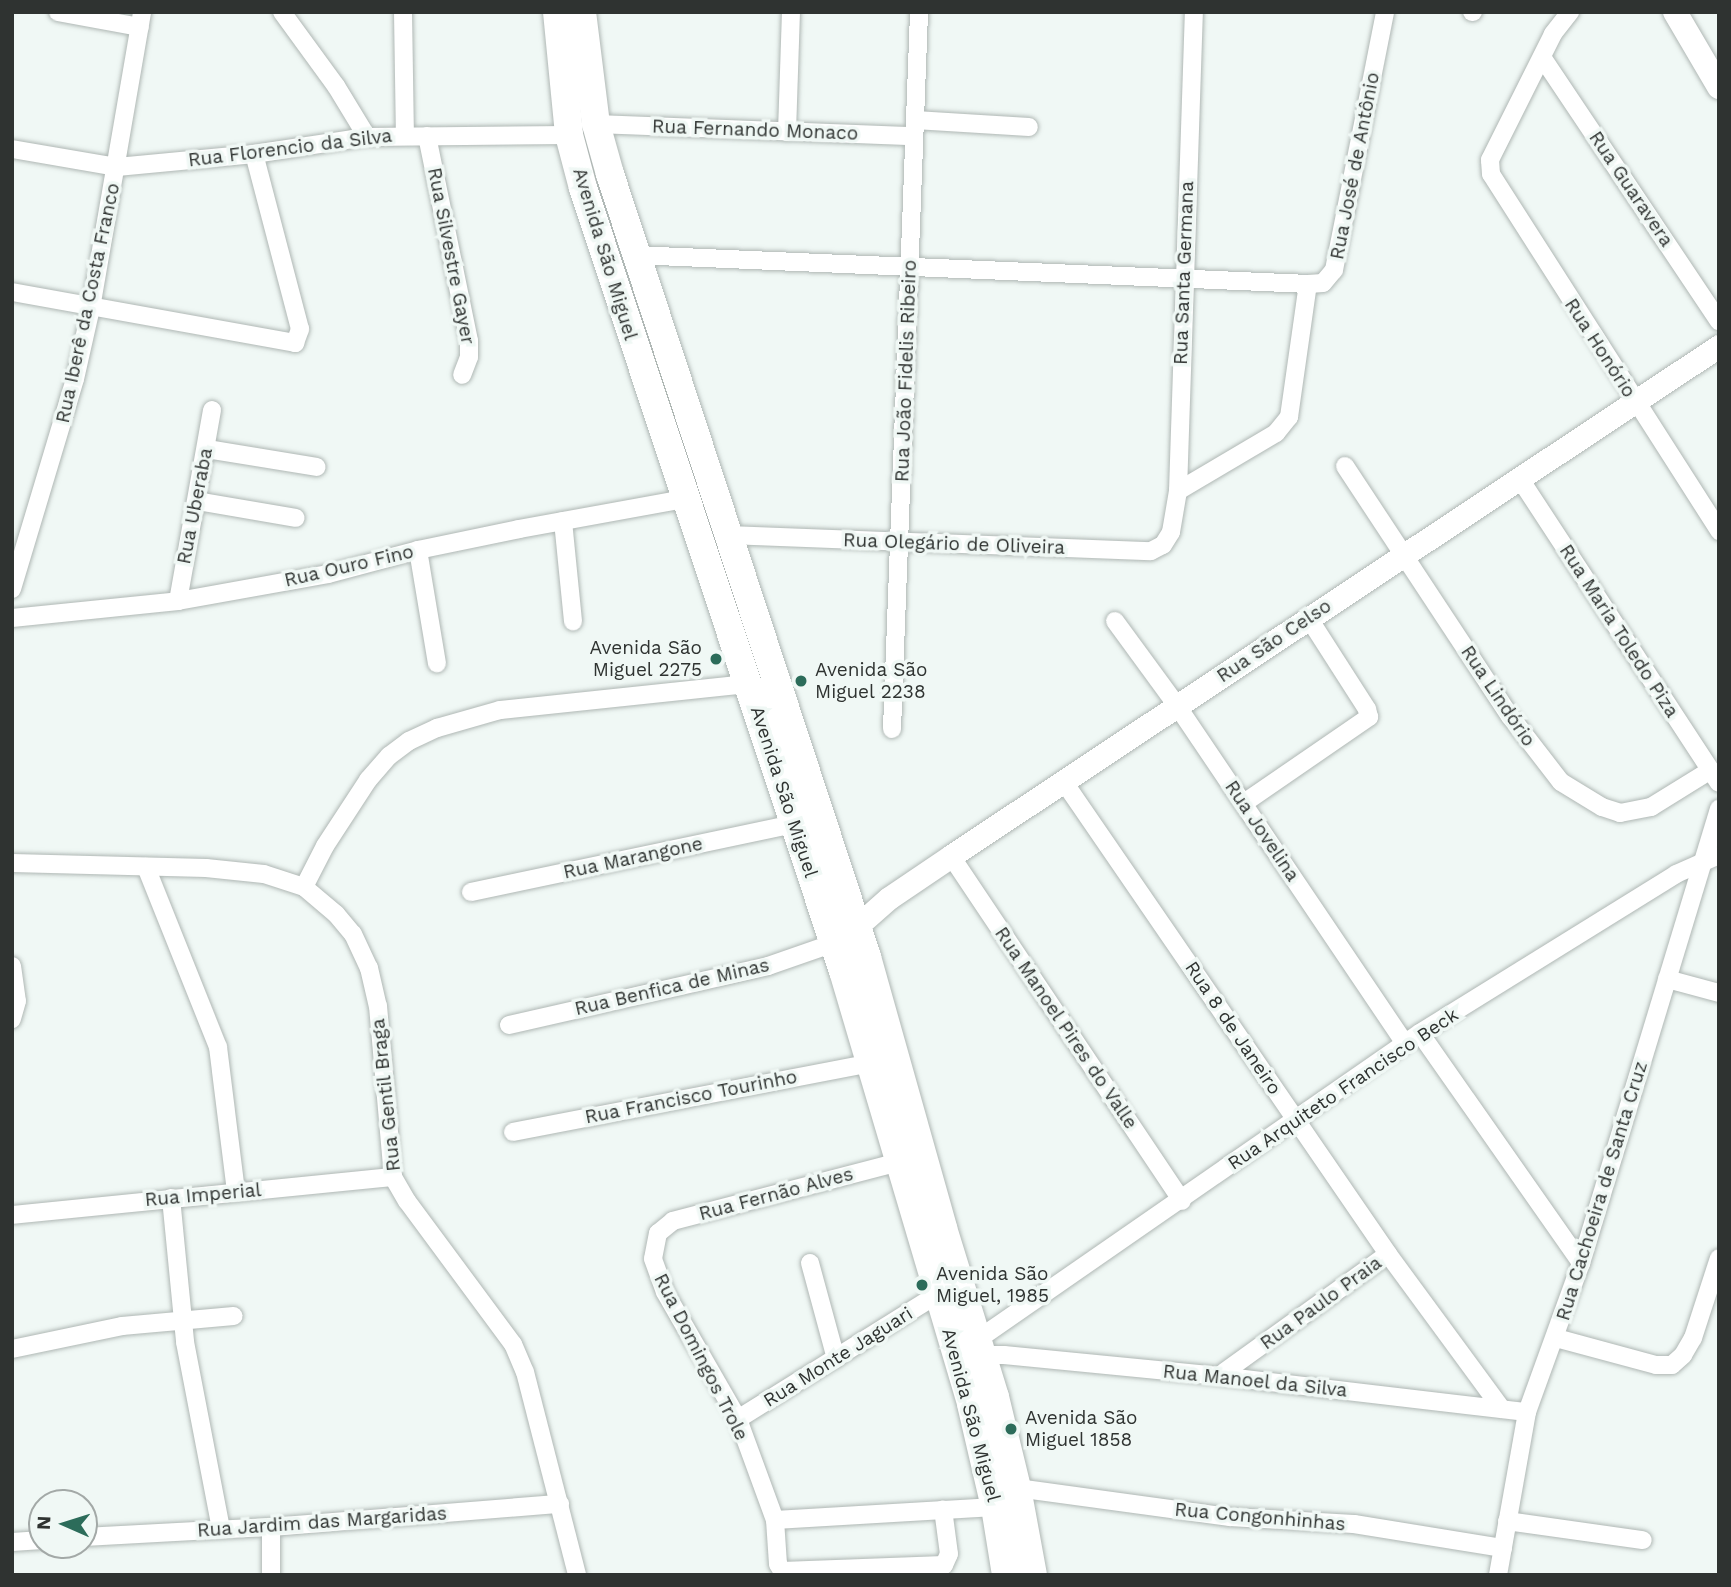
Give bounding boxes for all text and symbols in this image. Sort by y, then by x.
street label: Rua José de Antônio [1325,70,1385,262]
street label: Rua Fernando Monaco [651,115,859,145]
street label: Rua Florencio da Silva [186,124,394,172]
street label: Rua Guaravera [1584,127,1678,251]
street label: Rua Silvestre Gayer [423,165,479,347]
street label: Avenida São Miguel [568,165,642,343]
street label: Rua Iberê da Costa Franco [51,180,125,426]
street label: Rua Santa Germana [1169,180,1199,366]
street label: Rua João Fidelis Ribeiro [891,259,921,483]
street label: Rua Honório [1559,294,1641,402]
street label: Rua Uberaba [173,446,217,566]
street label: Rua Olegário de Oliveira [842,529,1066,559]
street label: Rua Ouro Fino [282,540,416,592]
street label: Rua Maria Toledo Piza [1554,540,1684,722]
street label: Rua São Celso [1212,594,1336,688]
place label: Avenida São Miguel 2275 [589,637,702,681]
street label: Rua Lindório [1456,641,1540,751]
marker: Avenida São Miguel 2275 [708,651,724,667]
place label: Avenida São Miguel 2238 [815,659,928,703]
marker: Avenida São Miguel 2238 [793,673,809,689]
street label: Avenida São Miguel [745,703,823,881]
street label: Rua Jovelina [1220,776,1304,886]
street label: Rua Marangone [561,832,705,884]
street label: Rua Manoel Pires do Valle [989,922,1143,1134]
street label: Rua Benfica de Minas [572,953,772,1021]
street label: Rua 8 de Janeiro [1180,957,1286,1099]
street label: Rua Arquiteto Francisco Beck [1223,1003,1463,1175]
street label: Rua Gentil Braga [367,1017,405,1173]
street label: Rua Cachoeira de Santa Cruz [1551,1058,1653,1324]
street label: Rua Francisco Tourinho [582,1065,800,1129]
street label: Rua Fernão Alves [696,1162,856,1226]
street label: Rua Imperial [144,1179,262,1211]
street label: Rua Paulo Praia [1256,1251,1386,1355]
place label: Avenida São Miguel, 1985 [936,1263,1049,1307]
street label: Rua Domingos Trole [649,1269,753,1445]
marker: Avenida São Miguel, 1985 [914,1277,930,1293]
street label: Rua Monte Jaguari [759,1302,917,1412]
street label: Avenida São Miguel [937,1325,1005,1505]
street label: Rua Manoel da Silva [1161,1360,1349,1402]
place label: Avenida São Miguel 1858 [1025,1407,1138,1451]
marker: Avenida São Miguel 1858 [1003,1421,1019,1437]
north arrow [28,1489,98,1559]
street label: Rua Congonhinhas [1173,1498,1347,1536]
street label: Rua Jardim das Margaridas [196,1502,448,1542]
text: N [32,1515,55,1531]

